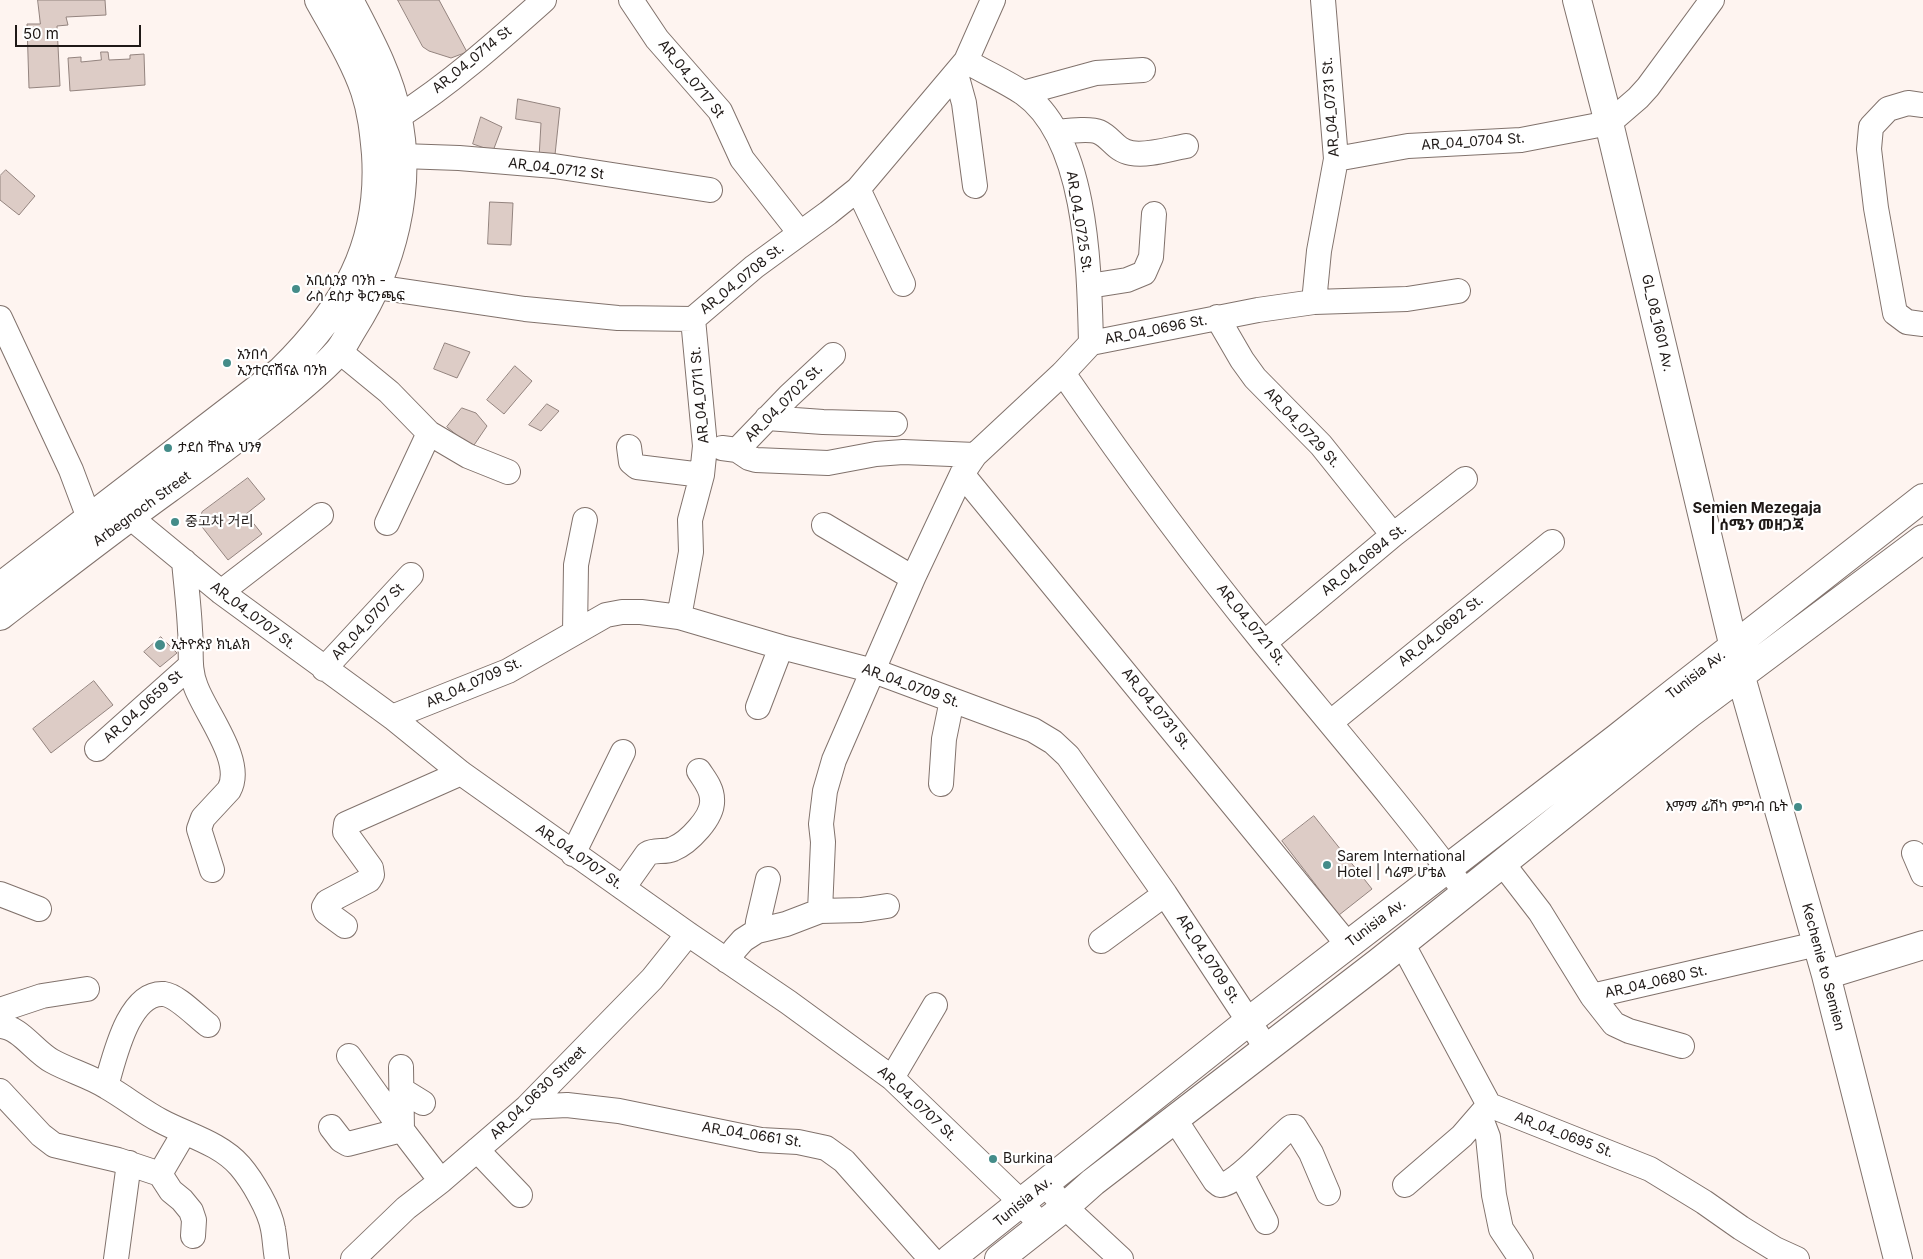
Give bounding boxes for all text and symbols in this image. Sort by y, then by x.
scale bar [18,15,144,47]
street label: AR_04_0714 St [429,23,515,97]
text: 50 m [23,24,59,43]
street label: AR_04_0717 St [654,37,728,121]
street label: AR_04_0731 St. [1319,56,1343,158]
street label: AR_04_0704 St. [1421,130,1525,154]
street label: AR_04_0712 St [507,155,605,183]
street label: AR_04_0725 St. [1063,170,1095,274]
street label: AR_04_0708 St. [697,240,787,318]
place label: አቢሲንያ ባንክ - ራስ ደስታ ቅርንጫፍ [306,273,405,306]
street label: GL_08_1601 Av. [1638,273,1676,373]
marker: አቢሲንያ ባንክ - ራስ ደስታ ቅርንጫፍ [290,283,302,295]
street label: AR_04_0696 St. [1103,312,1209,348]
street label: AR_04_0711 St. [687,346,713,444]
place label: አንበሳ ኢንተርናሽናል ባንክ [237,347,327,380]
marker: አንበሳ ኢንተርናሽናል ባንክ [221,357,233,369]
street label: AR_04_0702 St. [742,361,826,445]
street label: AR_04_0729 St. [1261,385,1343,471]
place label: ታደሰ ቸኮል ህንፃ [178,440,262,456]
marker: ታደሰ ቸኮል ህንፃ [162,442,174,454]
street label: Arbegnoch Street [90,468,194,550]
district label: Semien Mezegaja | ሰሜን መዘጋጃ [1692,499,1822,534]
place label: 중고차 거리 [185,514,253,530]
marker: 중고차 거리 [169,516,181,528]
street label: AR_04_0694 St. [1318,520,1410,600]
street label: AR_04_0707 St. [207,579,299,653]
street label: AR_04_0707 St [328,580,408,664]
street label: AR_04_0721 St. [1213,581,1289,669]
street label: AR_04_0692 St. [1395,592,1487,670]
place label: ኢትዮጵያ ክኒልክ [171,637,250,653]
marker: ኢትዮጵያ ክኒልክ [153,638,167,652]
street label: Tunisia Av. [1663,647,1729,703]
street label: AR_04_0709 St. [423,654,525,712]
street label: AR_04_0709 St. [860,660,962,712]
street label: AR_04_0731 St. [1118,665,1194,753]
street label: AR_04_0659 St [100,667,186,747]
place label: እማማ ፊሽካ ምግብ ቤት [1665,799,1788,815]
marker: እማማ ፊሽካ ምግብ ቤት [1792,801,1804,813]
street label: AR_04_0707 St. [532,821,626,893]
place label: Sarem International Hotel | ሳሬም ሆቴል [1337,849,1465,882]
marker: Sarem International Hotel | ሳሬም ሆቴል [1321,859,1333,871]
street label: Tunisia Av. [1343,895,1409,951]
street label: Kechenie to Semien [1798,901,1848,1033]
street label: AR_04_0709 St. [1173,911,1243,1007]
street label: AR_04_0680 St. [1603,962,1709,1002]
street label: AR_04_0630 Street [487,1043,589,1143]
street label: AR_04_0707 St. [874,1063,960,1145]
street label: AR_04_0695 St. [1512,1108,1616,1162]
street label: AR_04_0661 St. [701,1119,803,1151]
place label: Burkina [1003,1151,1053,1167]
marker: Burkina [987,1153,999,1165]
street label: Tunisia Av. [990,1173,1056,1231]

